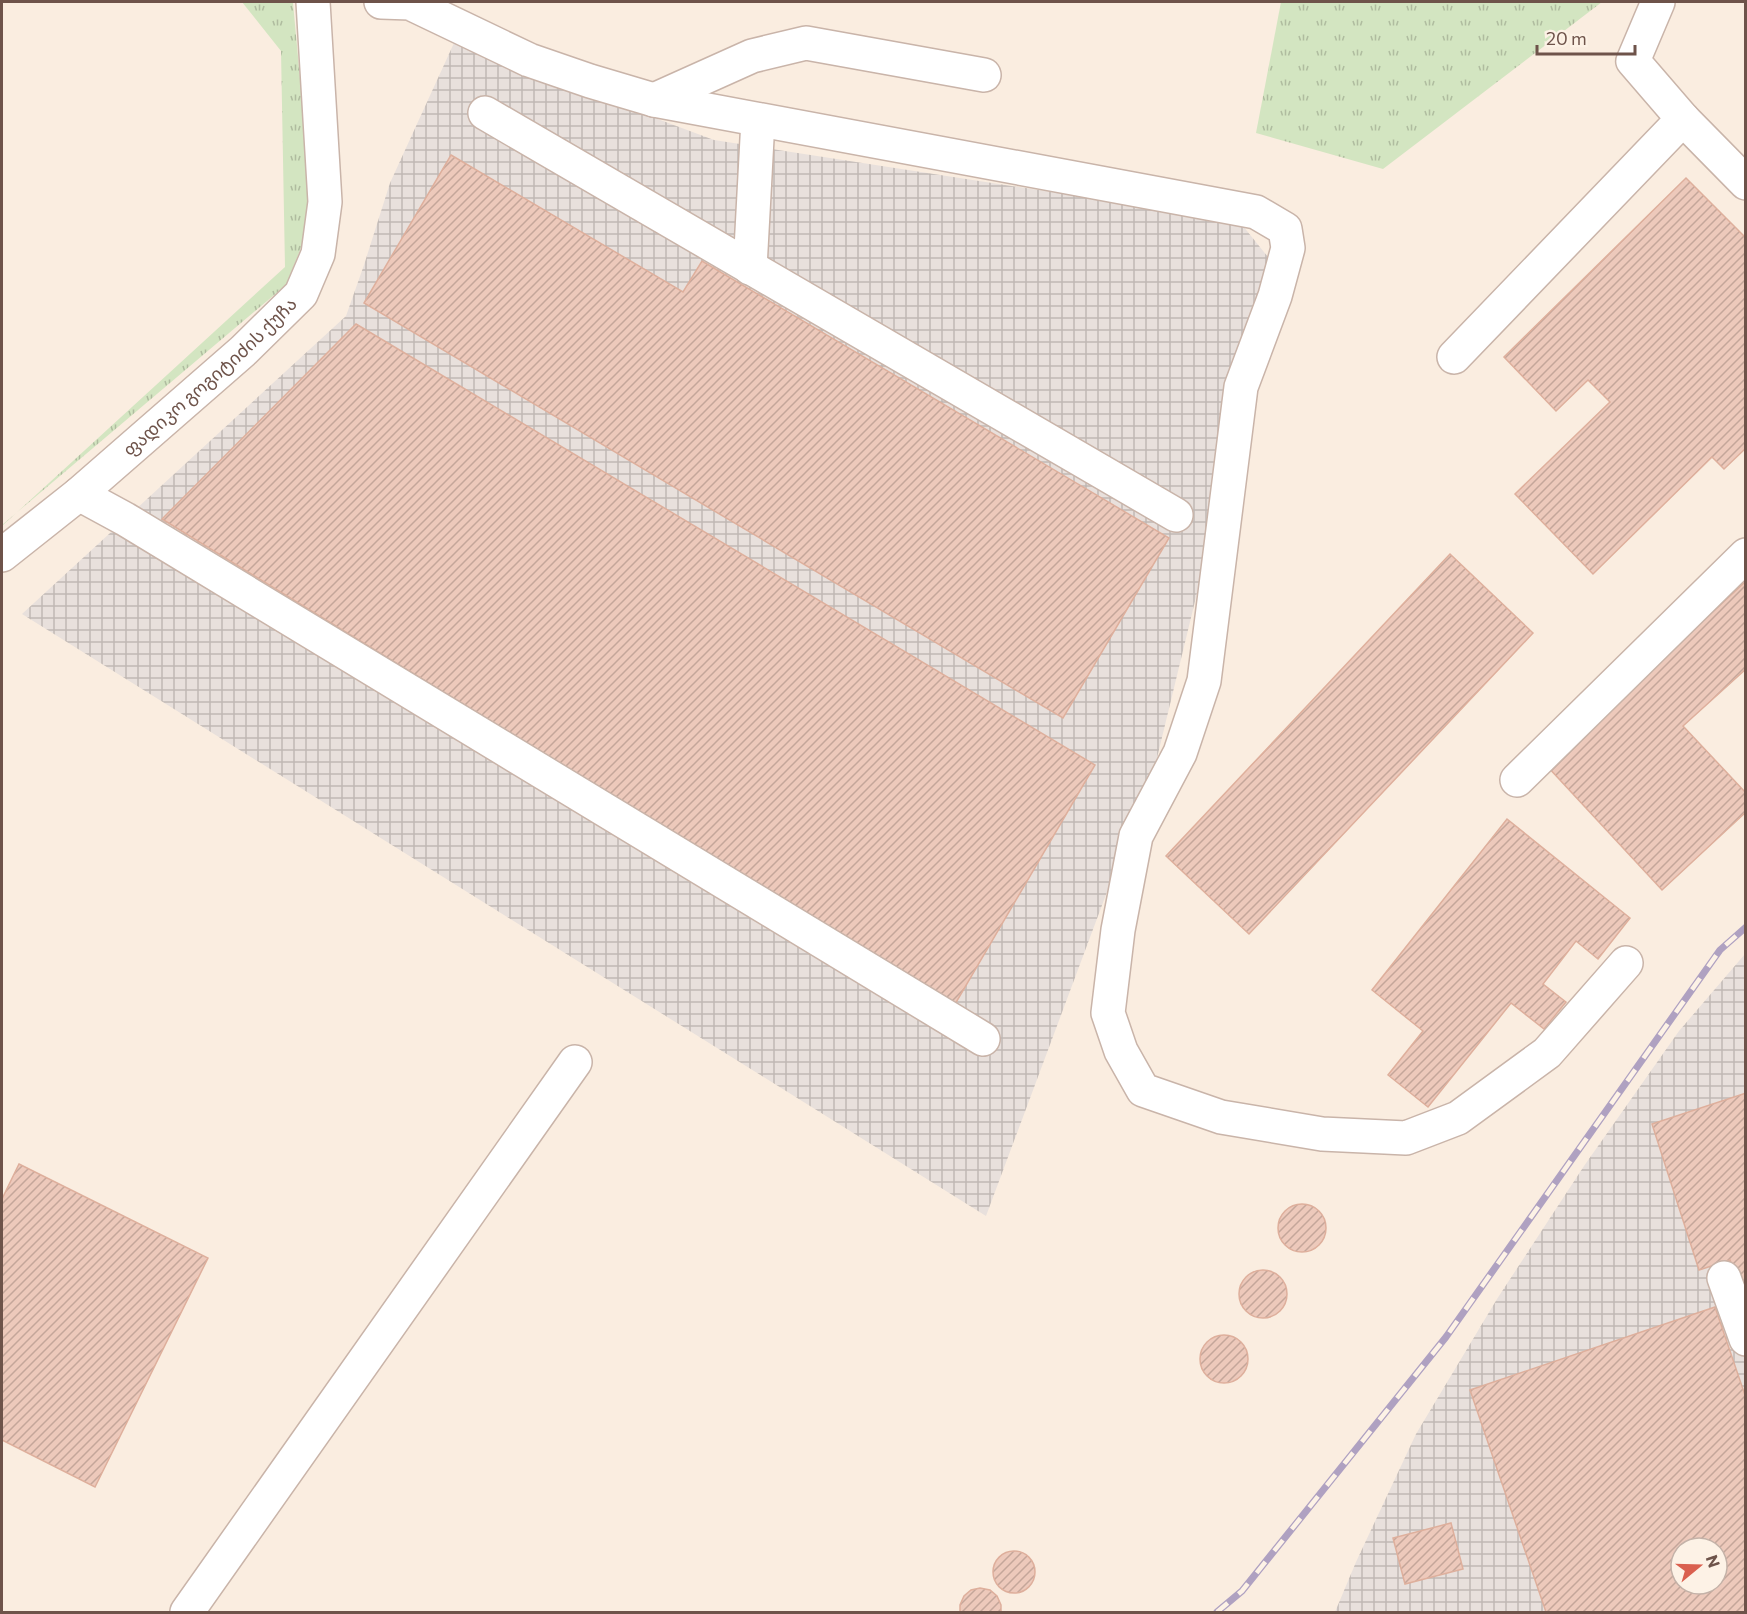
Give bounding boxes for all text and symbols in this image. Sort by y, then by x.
scale bar [1537,18,1634,56]
text: 20 m [1546,27,1587,49]
street label: ფადიკო გოგიტიძის ქუჩა [118,292,301,461]
north arrow [1669,1536,1729,1596]
text: N [1703,1552,1725,1570]

